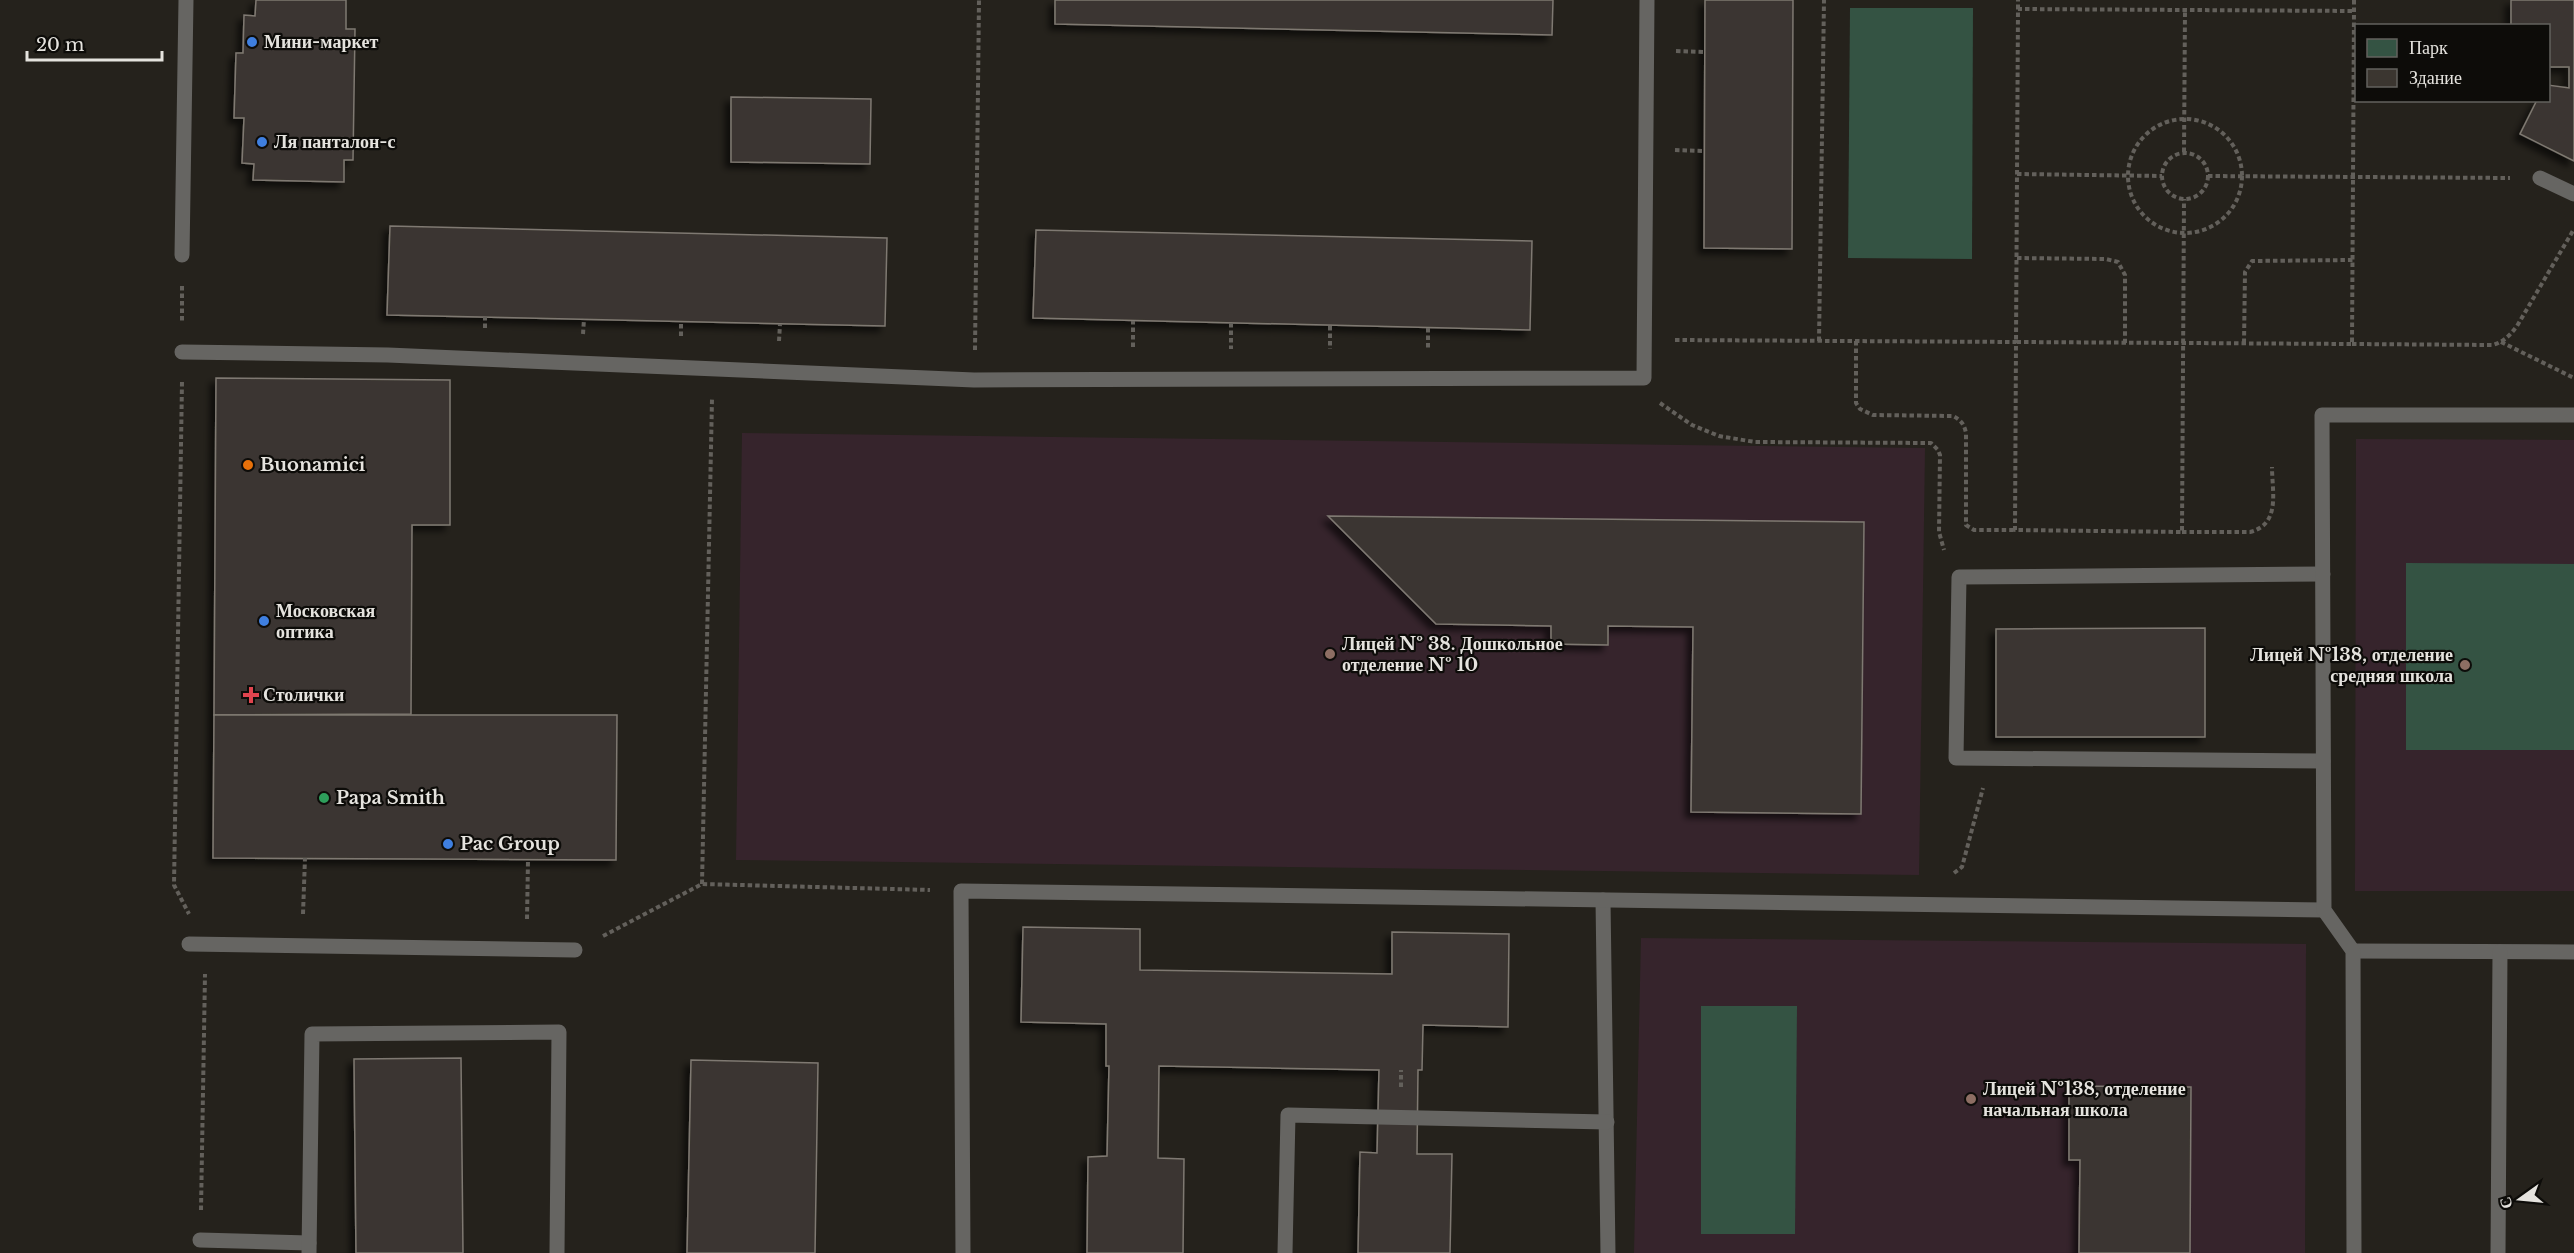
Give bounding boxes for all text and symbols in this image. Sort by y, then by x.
scale bar [27,24,162,62]
legend [2355,24,2550,102]
place label: Мини-маркет [264,31,378,53]
text: 20 m [36,34,84,56]
marker: Мини-маркет [245,35,259,49]
text: Парк [2409,37,2448,59]
text: Здание [2409,67,2462,89]
place label: Ля панталон-с [274,131,396,153]
marker: Ля панталон-с [255,135,269,149]
place label: Buonamici [260,454,366,476]
marker: Buonamici [241,458,255,472]
place label: Московская оптика [276,600,375,643]
marker: Московская оптика [257,614,271,628]
place label: Лицей № 38. Дошкольное отделение № 10 [1342,633,1563,676]
place label: Лицей №138, отделение средняя школа [2250,644,2453,687]
marker: Лицей № 38. Дошкольное отделение № 10 [1323,647,1337,661]
marker: Лицей №138, отделение средняя школа [2458,658,2472,672]
place label: Столички [263,684,345,706]
marker: Столички [244,688,258,702]
place label: Papa Smith [336,787,445,809]
marker: Papa Smith [317,791,331,805]
place label: Pac Group [460,833,560,855]
marker: Pac Group [441,837,455,851]
place label: Лицей №138, отделение начальная школа [1983,1078,2186,1121]
marker: Лицей №138, отделение начальная школа [1964,1092,1978,1106]
north arrow [2490,1169,2550,1229]
text: С [2494,1195,2517,1211]

